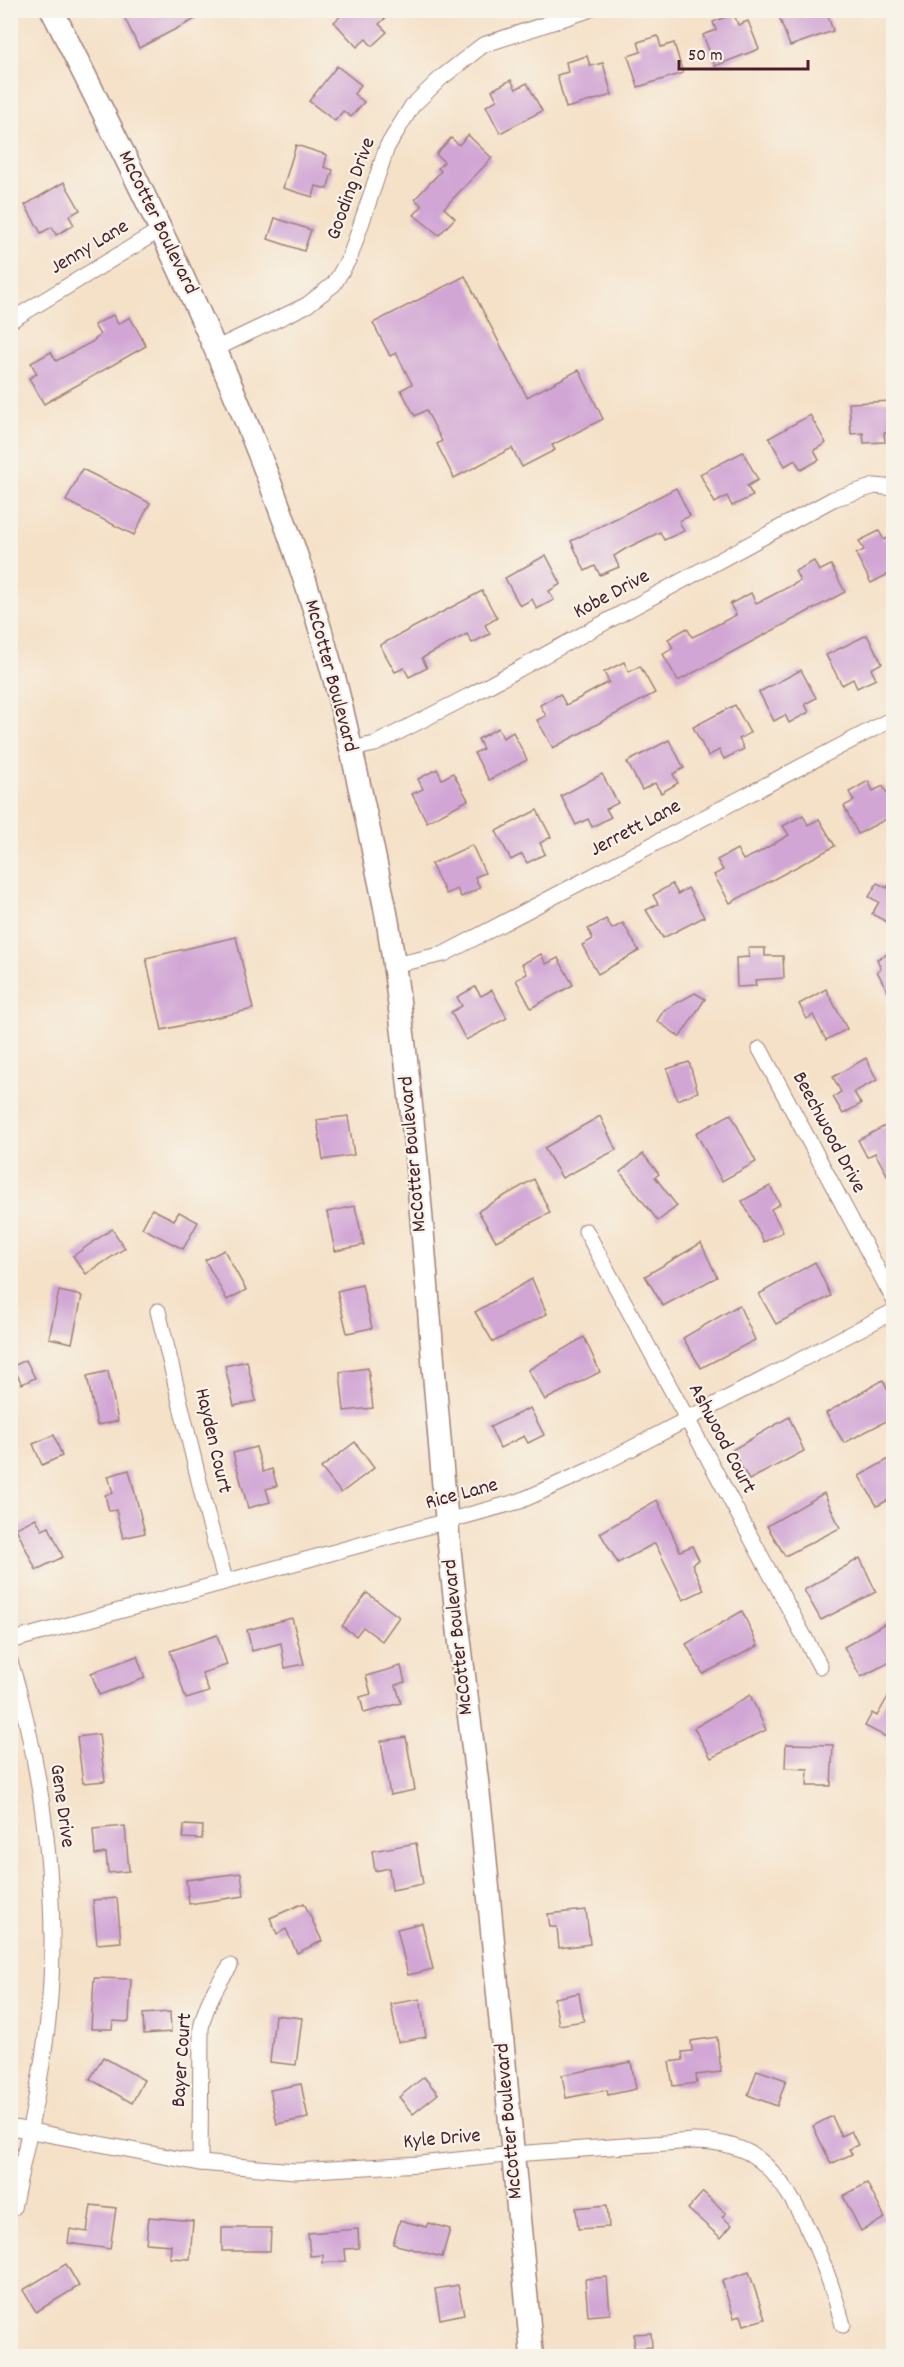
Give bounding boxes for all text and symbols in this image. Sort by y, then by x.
scale bar [679,33,808,71]
text: 50 m [688,44,723,69]
street label: Gooding Drive [320,134,384,244]
street label: McCotter Boulevard [109,146,205,300]
street label: Jenny Lane [45,213,135,283]
street label: Kobe Drive [568,562,656,628]
street label: McCotter Boulevard [295,596,365,756]
street label: Jerrett Lane [585,792,687,866]
street label: Beechwood Drive [783,1067,873,1199]
street label: McCotter Boulevard [392,1075,436,1233]
street label: Ashwood Court [679,1378,763,1500]
street label: Hayden Court [185,1385,239,1497]
street label: Rice Lane [422,1471,502,1519]
street label: McCotter Boulevard [436,1558,482,1716]
street label: Gene Drive [40,1762,82,1850]
street label: Bayer Court [165,2012,201,2108]
street label: McCotter Boulevard [488,2042,532,2200]
street label: Kyle Drive [402,2122,482,2158]

